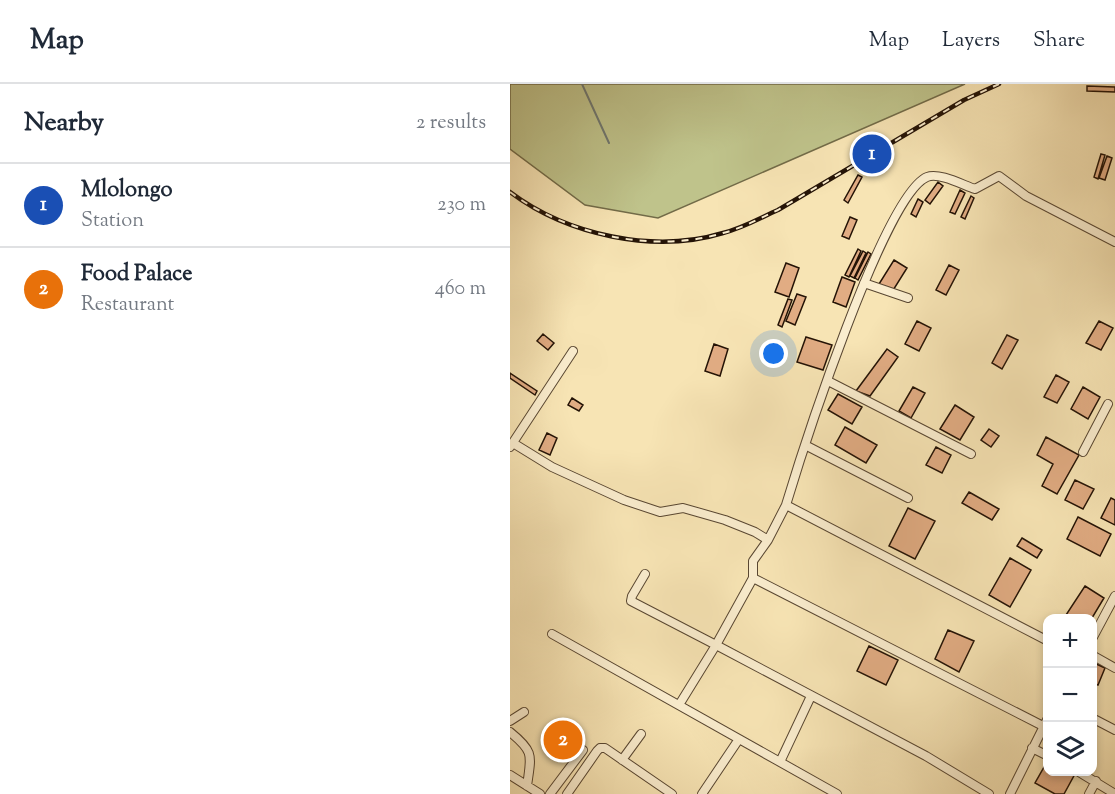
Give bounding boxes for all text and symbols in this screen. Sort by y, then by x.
text: Map [30,21,84,61]
text: Map [869,26,909,56]
text: Layers [942,26,1000,56]
text: Share [1033,26,1085,56]
text: Nearby [24,105,104,142]
text: 2 results [416,109,486,138]
pin: 1 [852,132,892,176]
text: Mlolongo [81,175,172,207]
text: 1 [40,191,47,220]
text: 230 m [437,191,486,220]
text: Station [81,207,144,236]
text: Food Palace [81,259,192,291]
text: 2 [39,275,48,304]
text: 460 m [435,275,486,304]
text: Restaurant [81,291,174,320]
your location [759,339,788,368]
map controls [1043,614,1097,776]
button: + [1043,614,1097,668]
button: − [1043,668,1097,722]
pin: 2 [544,718,582,762]
button: layers [1043,722,1097,776]

